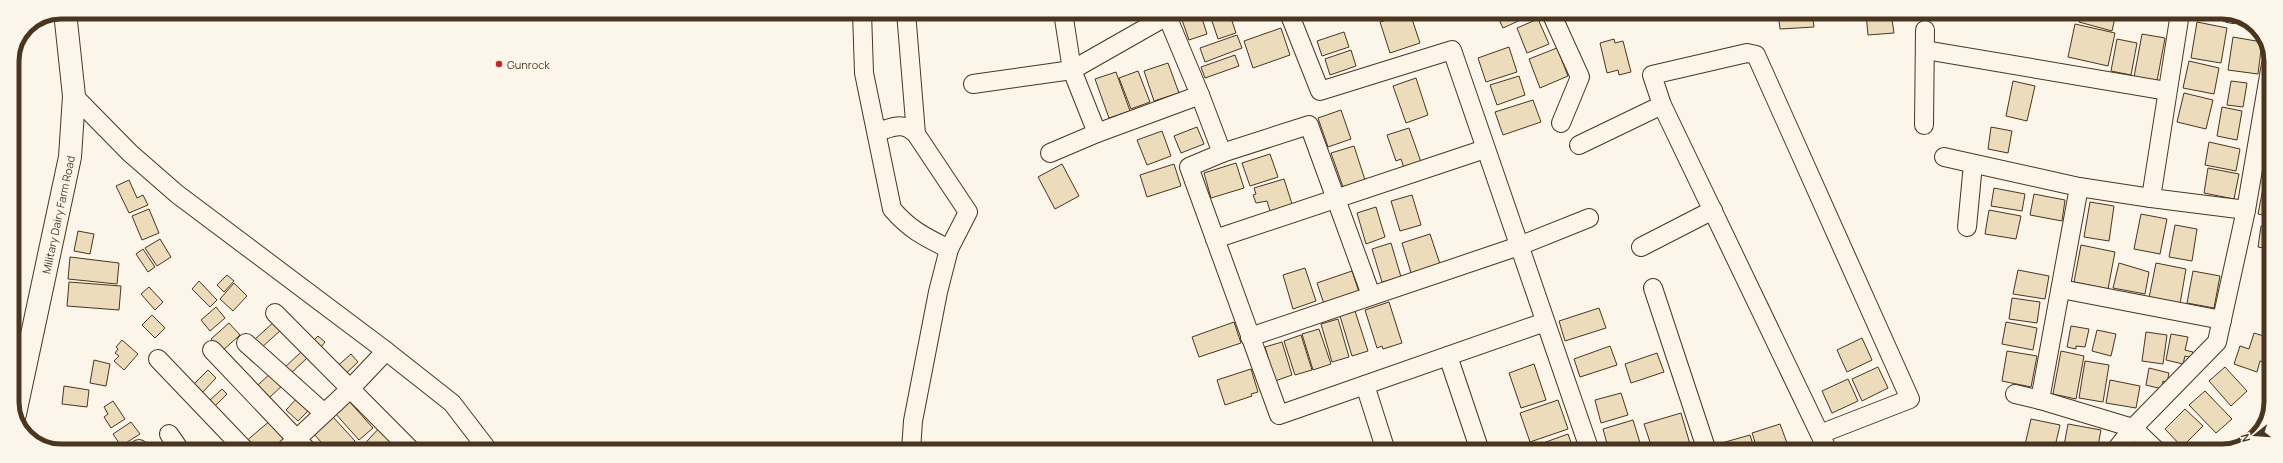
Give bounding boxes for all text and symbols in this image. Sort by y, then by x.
place label: Gunrock [507,57,550,72]
marker: Gunrock [494,59,504,69]
street label: Military Dairy Farm Road [38,154,78,275]
north arrow [2235,415,2275,455]
text: N [2237,432,2253,444]

